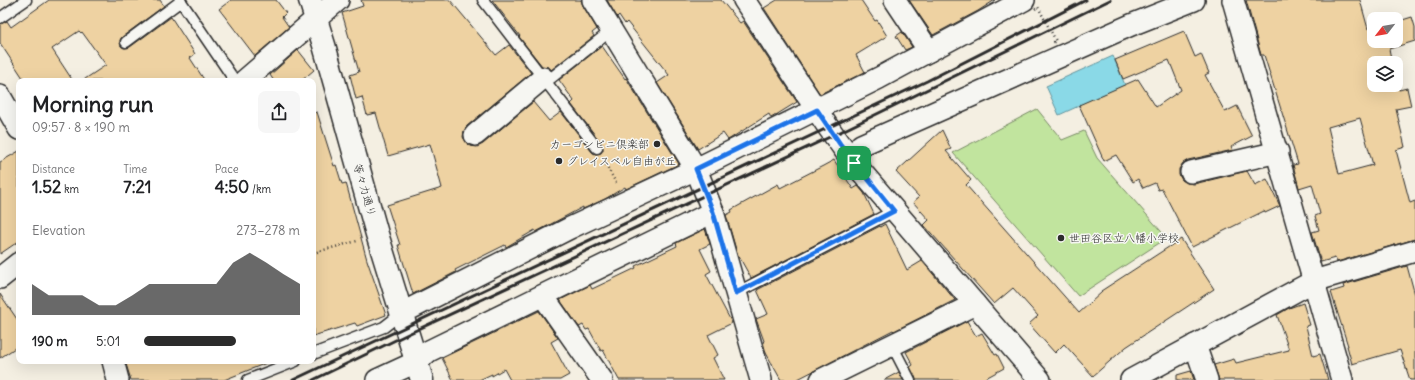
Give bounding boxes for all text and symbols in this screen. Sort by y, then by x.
north arrow [1367,12,1403,48]
map controls [1367,12,1403,92]
button: layers [1367,56,1403,92]
text: Morning run [32,90,154,118]
button: share [258,91,300,133]
text: 09:57 · 8 × 190 m [32,119,130,136]
place label: カーゴンビニ倶楽部 [550,137,649,151]
marker: カーゴンビニ倶楽部 [652,139,662,149]
pin [837,146,871,180]
icon: arrive [843,152,865,174]
place label: グレイスベル自由が丘 [567,154,676,168]
marker: グレイスベル自由が丘 [554,156,564,166]
text: Distance [32,162,75,176]
text: Time [123,162,147,176]
text: Pace [215,162,239,176]
street label: 等々力通り [351,162,379,218]
text: 1.52 [32,176,61,198]
text: 7:21 [123,176,152,198]
text: 4:50 [215,176,249,198]
text: km [61,182,79,196]
text: /km [249,182,271,196]
text: Elevation [32,222,85,239]
text: 273–278 m [236,222,300,239]
place label: 世田谷区立八幡小学校 [1069,231,1179,245]
marker: 世田谷区立八幡小学校 [1056,233,1066,243]
text: 190 m [32,333,68,350]
text: 5:01 [96,333,120,350]

